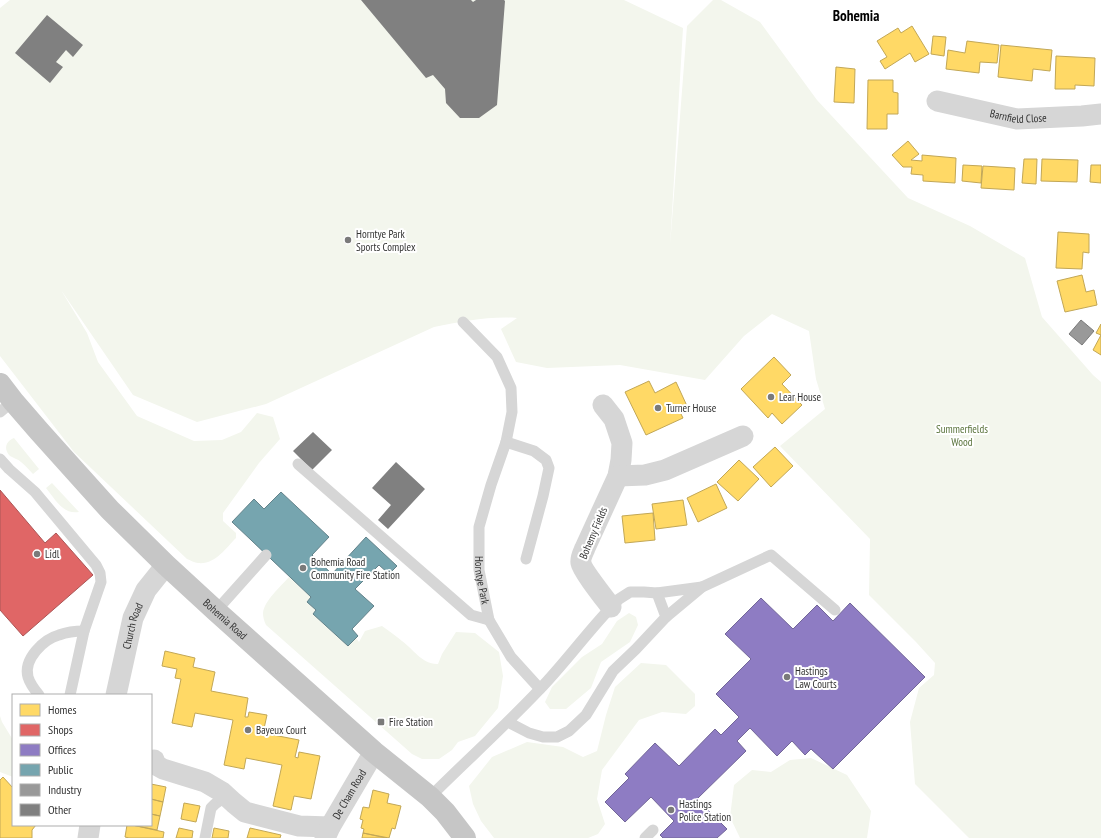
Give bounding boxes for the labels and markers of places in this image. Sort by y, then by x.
place label: Horntye Park Sports Complex [356,227,416,254]
marker: Horntye Park Sports Complex [343,235,353,245]
place label: Lear House [779,390,822,404]
marker: Lear House [766,392,776,402]
place label: Turner House [666,401,717,415]
marker: Turner House [653,403,663,413]
place label: Lidl [45,547,60,561]
marker: Lidl [32,549,42,559]
place label: Bohemia Road Community Fire Station [311,555,400,582]
marker: Bohemia Road Community Fire Station [298,563,308,573]
place label: Hastings Law Courts [795,664,837,691]
marker: Hastings Law Courts [782,672,792,682]
place label: Fire Station [389,715,433,729]
marker: Fire Station [376,717,386,727]
place label: Bayeux Court [256,723,306,737]
marker: Bayeux Court [243,725,253,735]
place label: Hastings Police Station [679,797,731,824]
marker: Hastings Police Station [666,805,676,815]

